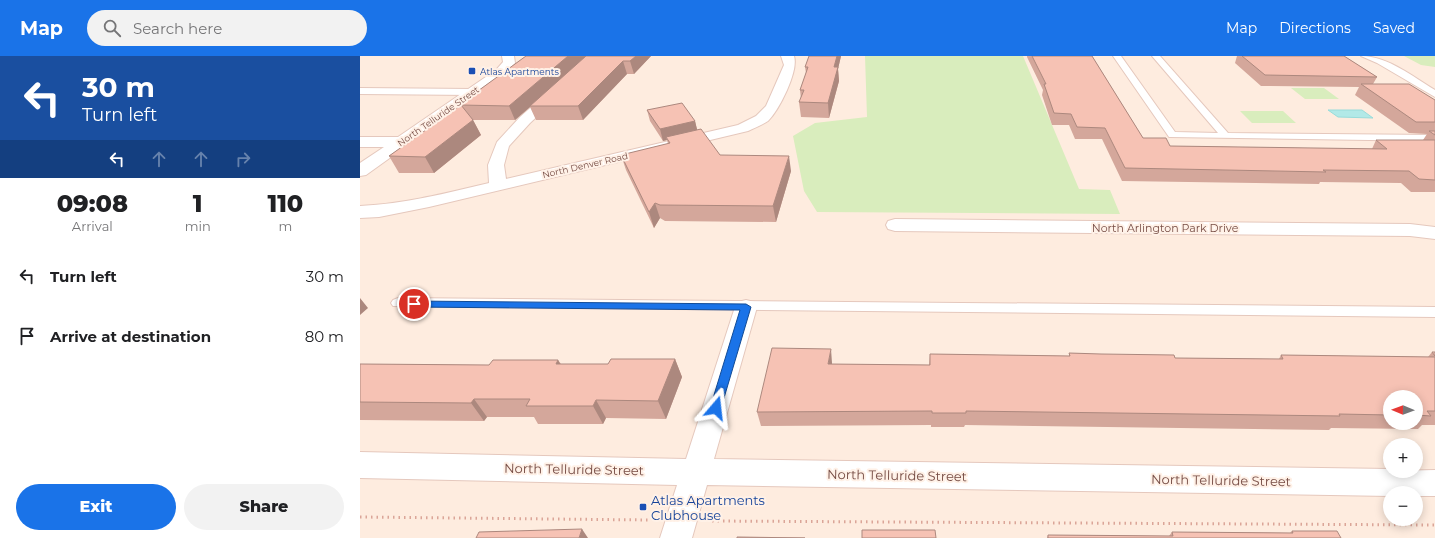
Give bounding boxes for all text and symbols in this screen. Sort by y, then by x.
search box [87,10,367,46]
text: Map [20,17,63,40]
icon: search [101,17,123,39]
text: Search here [133,19,222,38]
text: Map [1226,19,1257,37]
text: Directions [1279,19,1351,37]
text: Saved [1373,19,1415,37]
marker: Atlas Apartments [467,66,477,76]
place label: Atlas Apartments [480,66,559,77]
text: 30 m [82,70,155,104]
icon: left [16,72,68,124]
street label: North Telluride Street [395,84,481,148]
text: Turn left [82,104,157,126]
icon: left [106,148,128,170]
icon: ahead [148,148,170,170]
icon: ahead [190,148,212,170]
icon: right [232,148,254,170]
street label: North Denver Road [541,150,629,180]
text: 09:08 [57,189,128,218]
text: 1 [193,189,203,218]
text: 110 [267,189,303,218]
text: Arrival [72,218,113,234]
text: min [185,218,211,234]
text: m [278,218,292,234]
street label: North Arlington Park Drive [1092,221,1239,235]
icon: left [16,265,38,287]
text: Turn left [50,267,117,286]
text: 30 m [306,267,344,286]
pin [397,287,431,321]
icon: arrive [403,293,425,315]
icon: arrive [16,325,38,347]
text: Arrive at destination [50,327,211,346]
text: 80 m [305,327,344,346]
position arrow [695,387,737,429]
north arrow [1383,390,1423,430]
map controls [1383,390,1423,526]
button: + [1383,438,1423,478]
street label: North Telluride Street [504,460,644,478]
street label: North Telluride Street [827,466,967,484]
street label: North Telluride Street [1151,471,1291,489]
button: Exit [16,484,176,530]
button: Share [184,484,344,530]
button: − [1383,486,1423,526]
place label: Atlas Apartments Clubhouse [651,492,765,523]
marker: Atlas Apartments Clubhouse [638,502,648,512]

